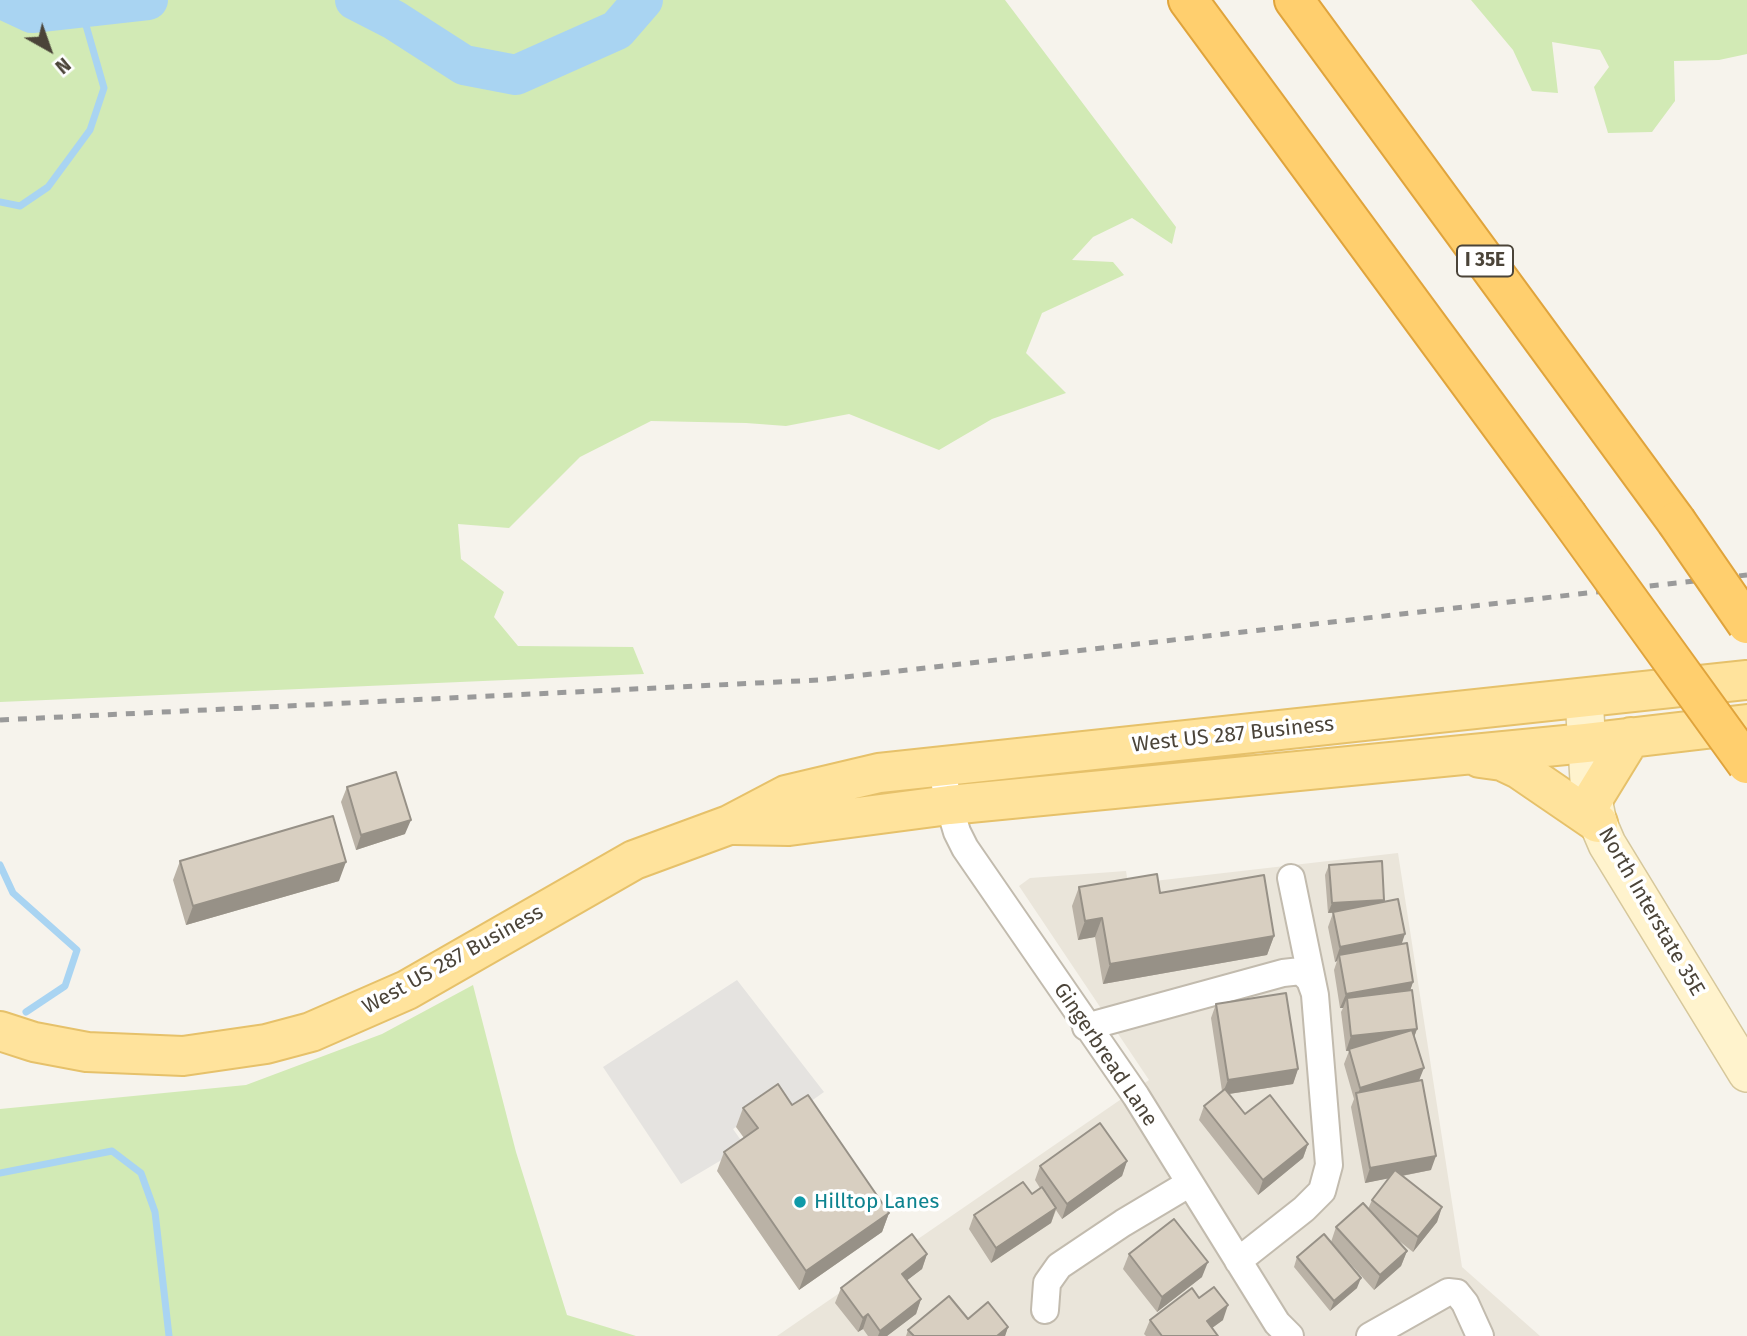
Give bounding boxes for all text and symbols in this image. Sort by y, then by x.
north arrow [14,14,84,84]
text: N [51,53,75,78]
road number: I 35E [1457,246,1513,276]
street label: West US 287 Business [1131,712,1335,758]
street label: North Interstate 35E [1593,823,1709,1001]
street label: West US 287 Business [358,900,548,1020]
street label: Gingerbread Lane [1048,978,1162,1132]
place label: Hilltop Lanes [814,1189,939,1215]
marker: Hilltop Lanes [792,1194,808,1210]

